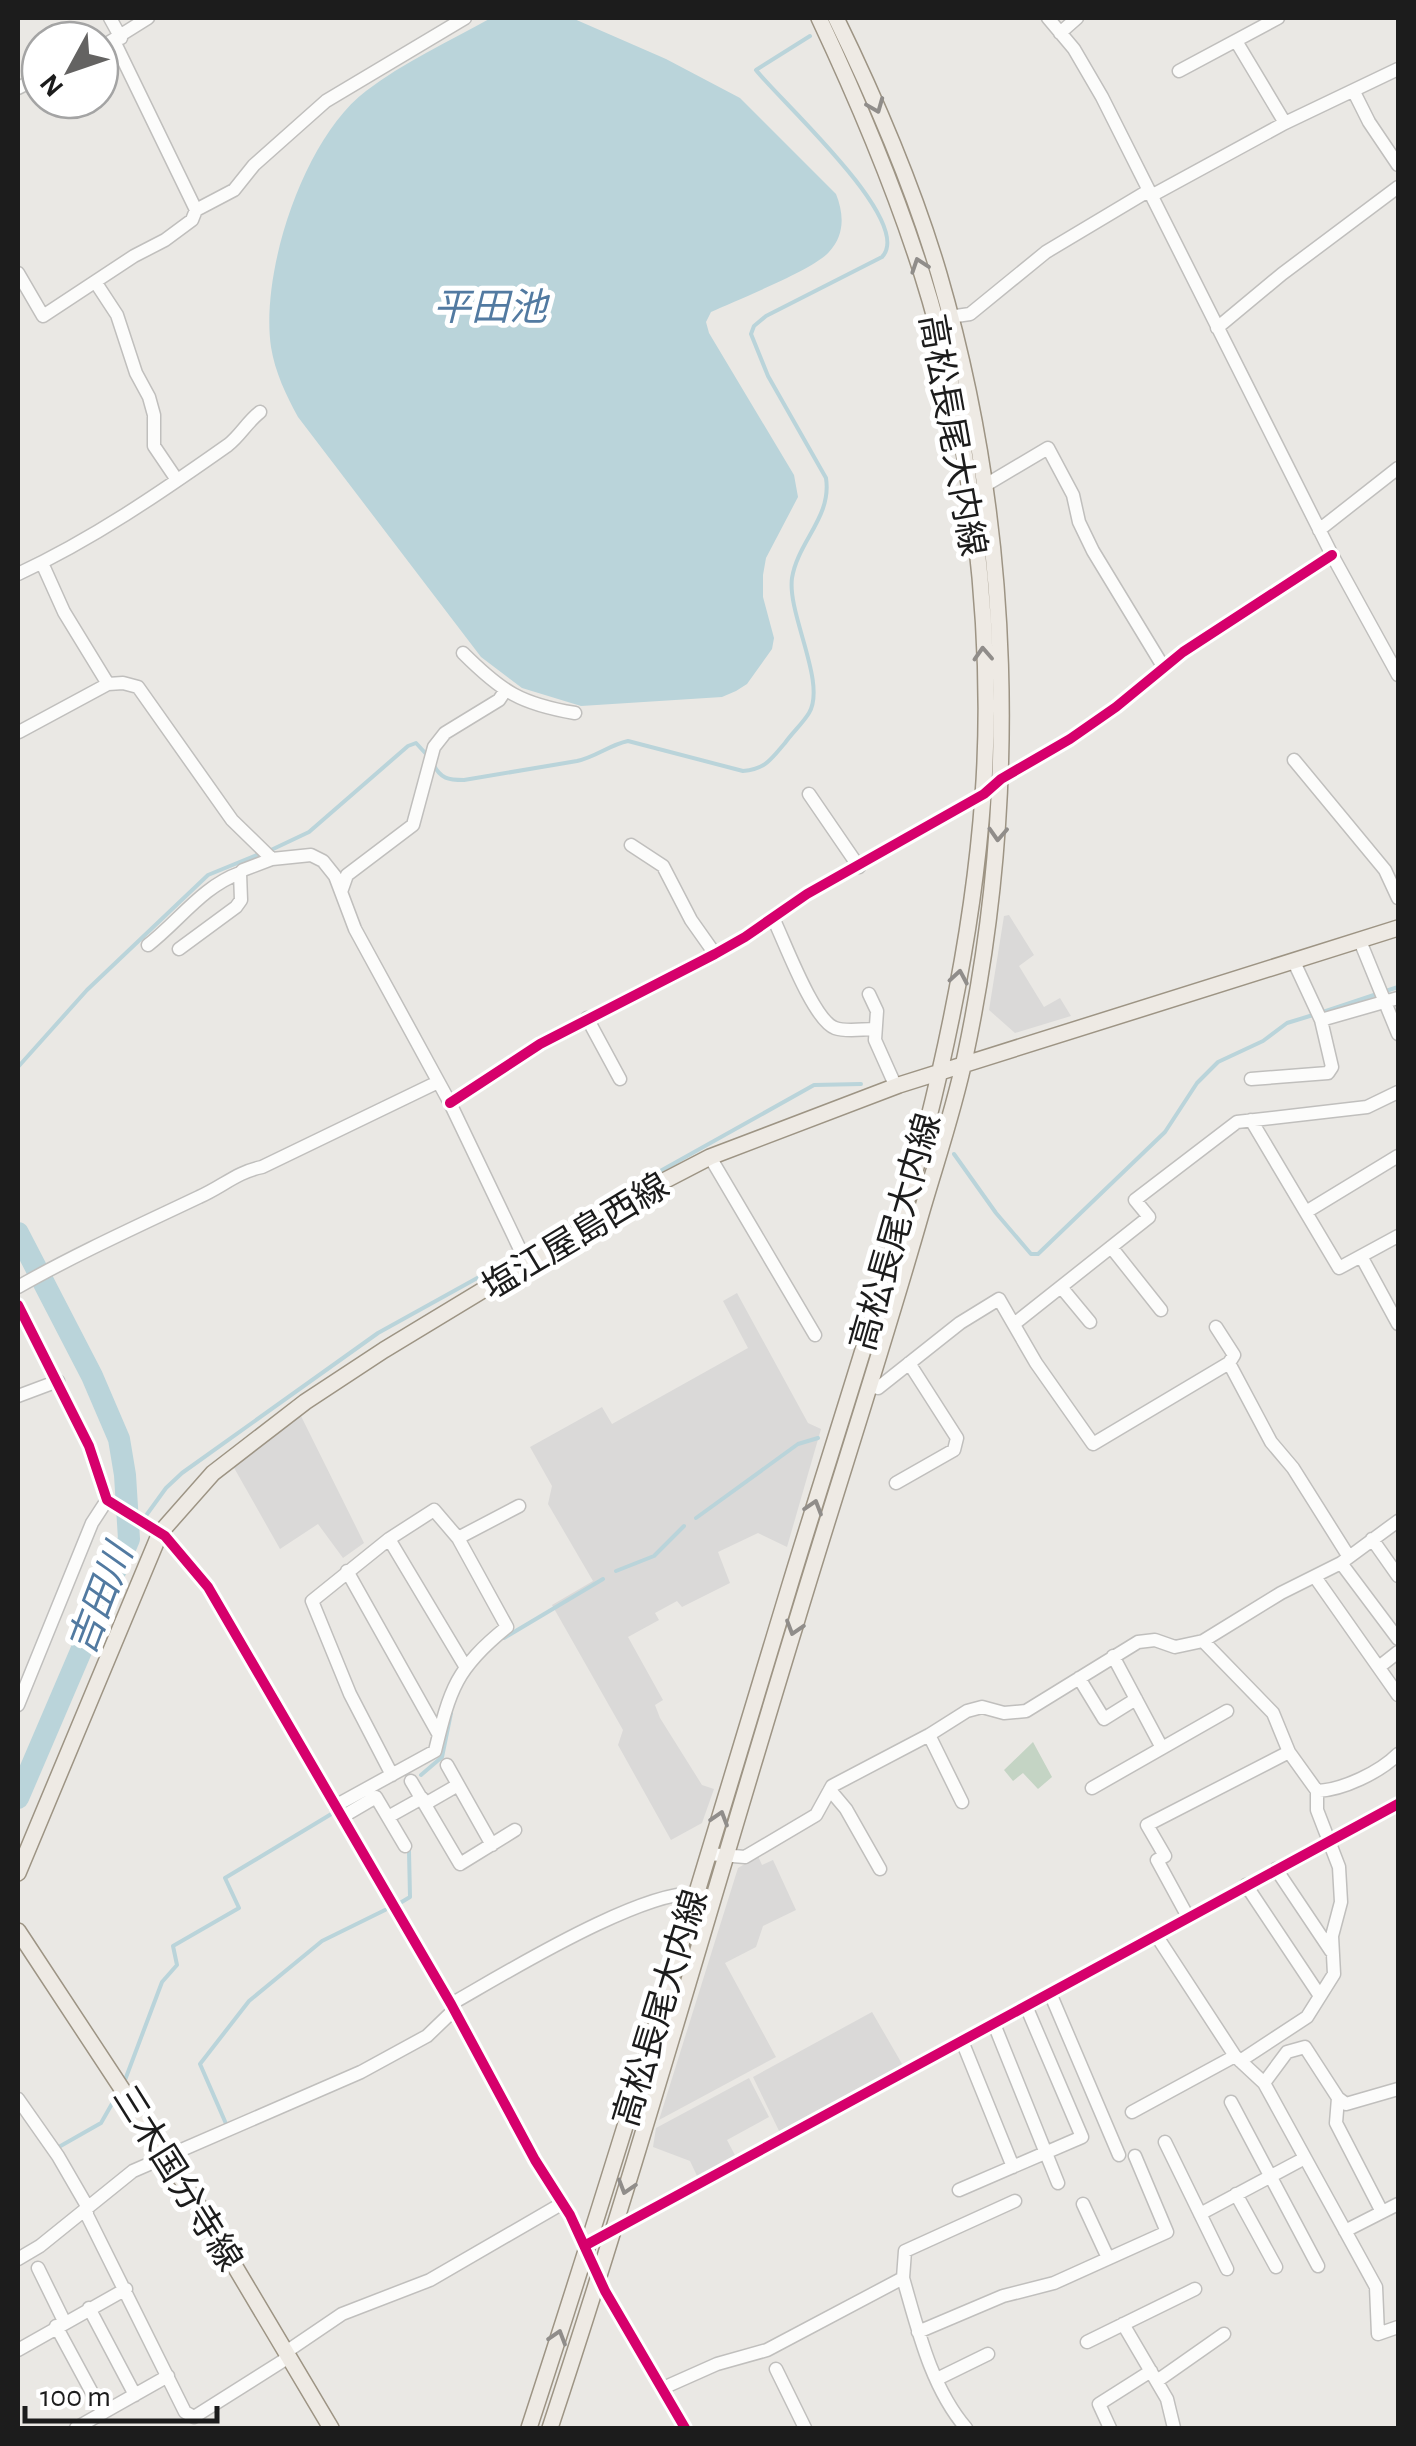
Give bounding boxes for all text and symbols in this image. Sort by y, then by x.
north arrow [20,20,120,120]
text: N [35,68,69,101]
one-way arrow [865,96,885,114]
one-way arrow [910,258,931,275]
water label: 平田池 [433,288,551,328]
street label: 高松長尾大内線 [913,311,992,559]
one-way arrow [973,645,994,661]
one-way arrow [988,826,1009,842]
one-way arrow [948,969,969,985]
street label: 高松長尾大内線 [844,1109,947,1355]
street label: 塩江屋島西線 [476,1166,675,1306]
one-way arrow [802,1499,823,1516]
water label: 吉田川 [62,1535,141,1660]
one-way arrow [786,1618,806,1635]
one-way arrow [708,1810,728,1827]
street label: 高松長尾大内線 [607,1886,714,2131]
street label: 三木国分寺線 [106,2079,249,2277]
one-way arrow [617,2178,638,2195]
one-way arrow [546,2329,567,2346]
scale bar [25,2361,218,2423]
text: 100 m [40,2382,111,2412]

